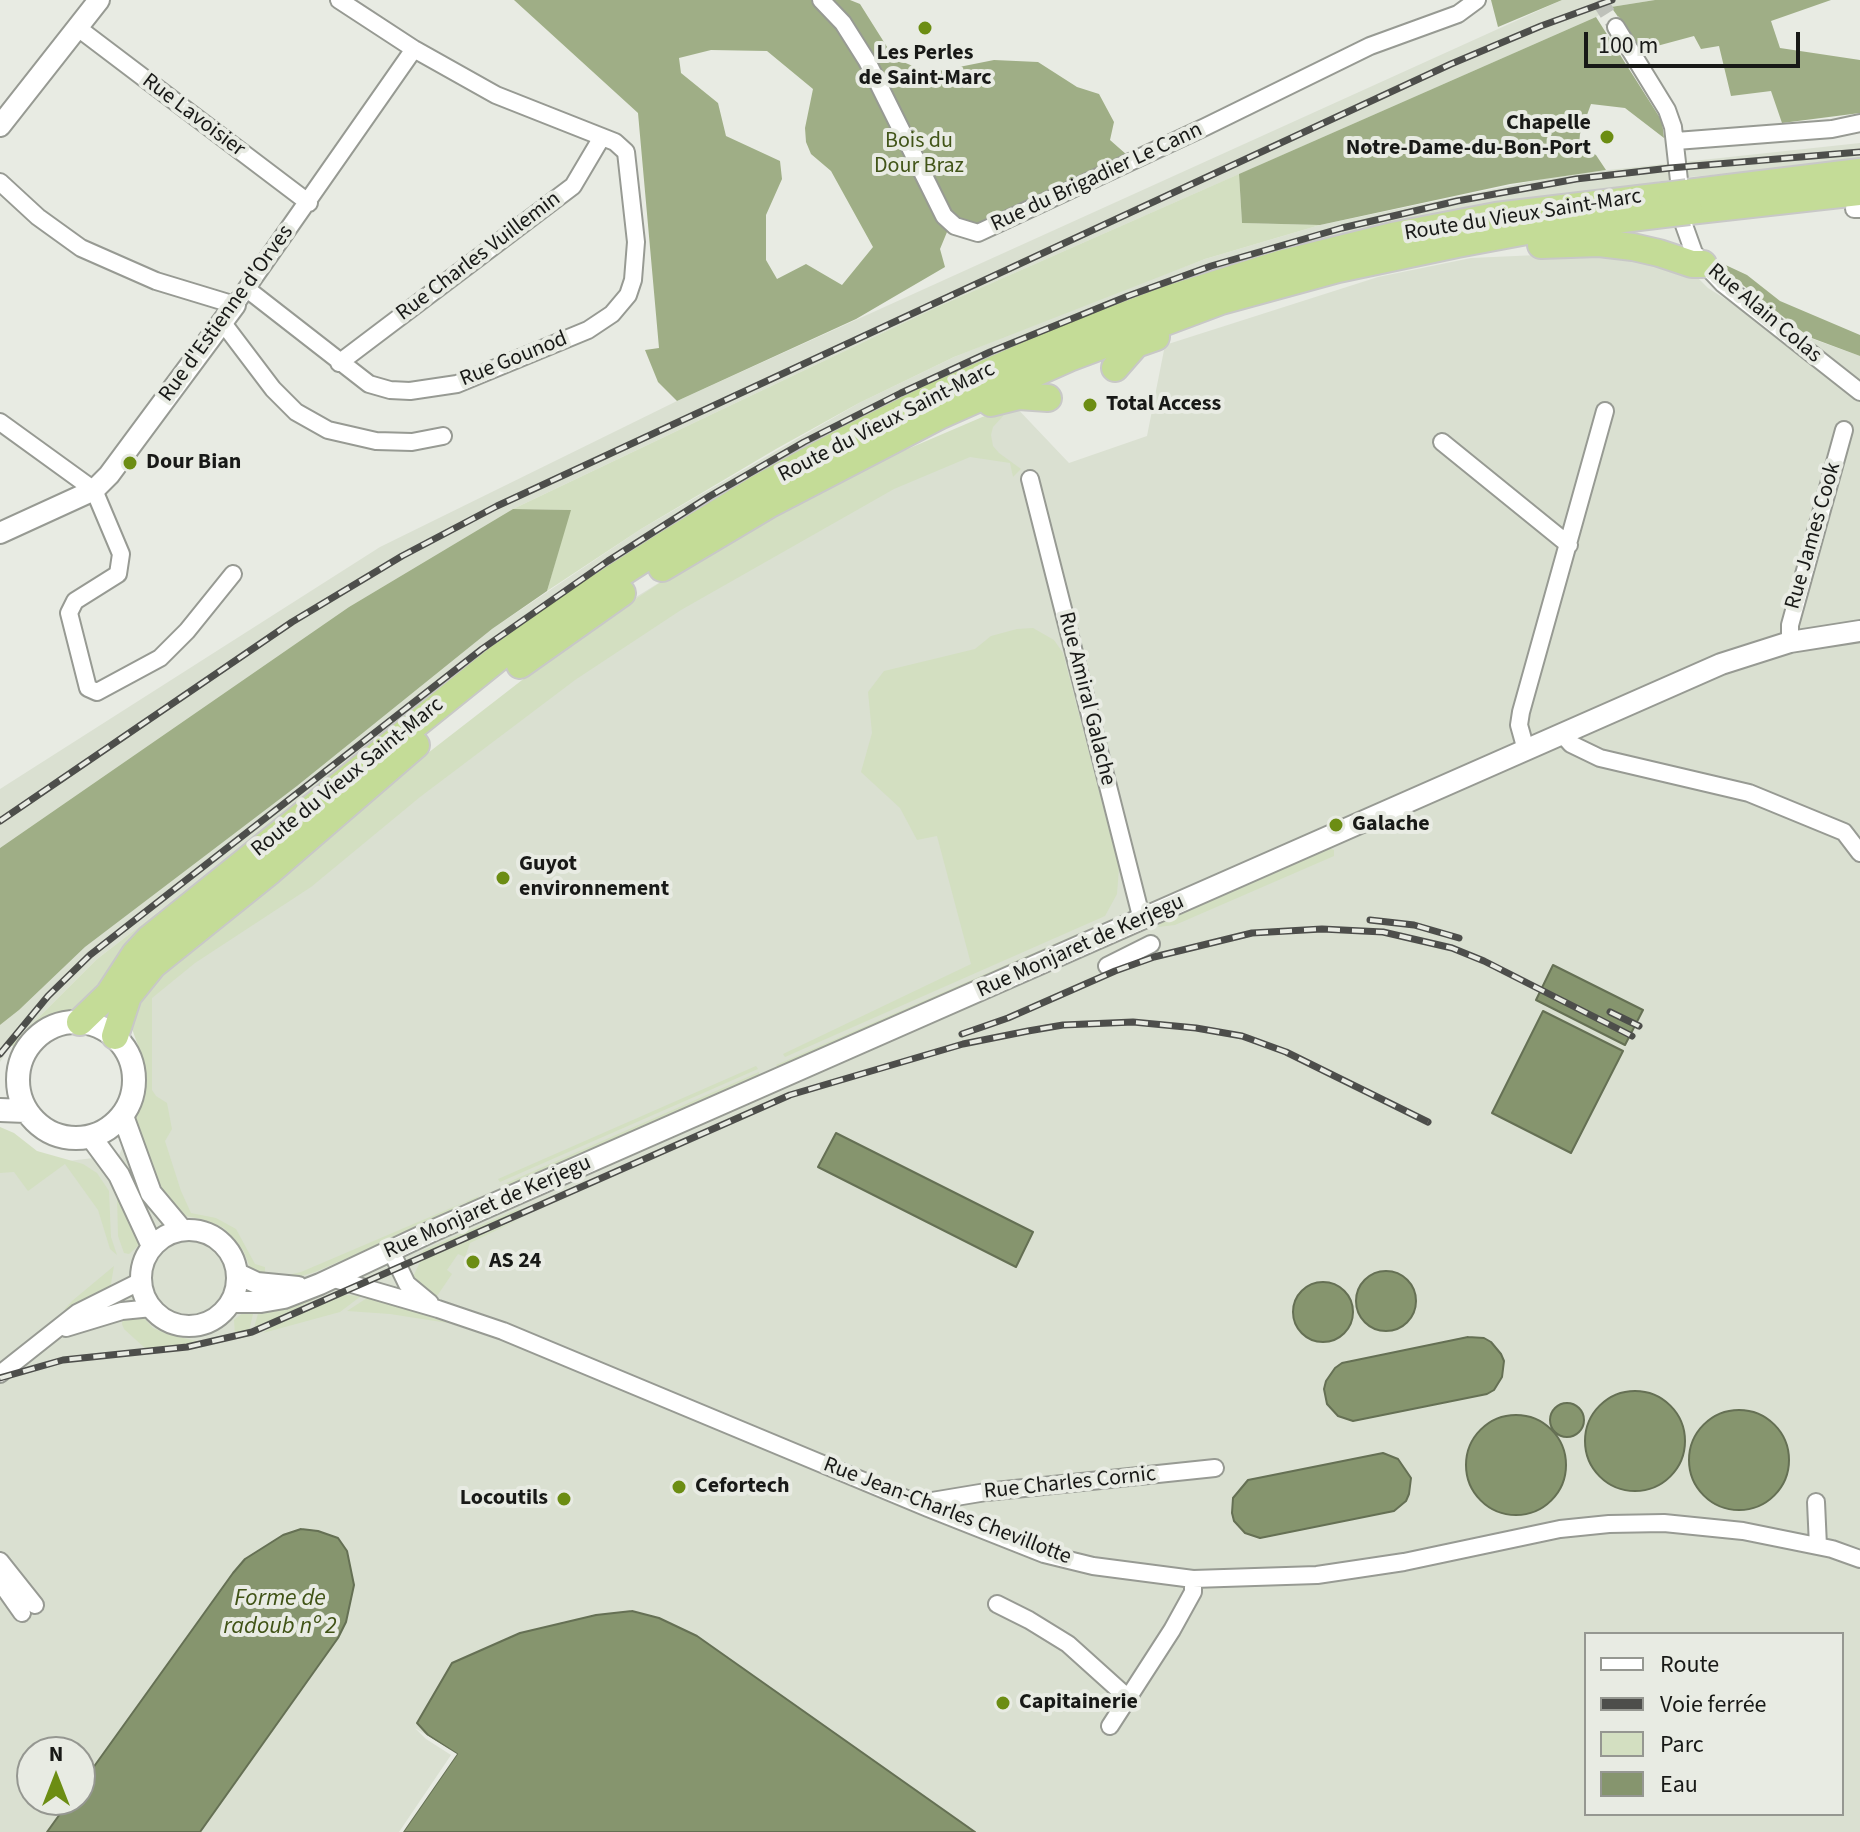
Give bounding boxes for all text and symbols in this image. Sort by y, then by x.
scale bar [1588,16,1804,66]
marker: Les Perles de Saint-Marc [916,19,934,37]
text: 100 m [1598,28,1658,63]
place label: Les Perles de Saint-Marc [858,41,992,92]
street label: Rue Lavoisier [136,69,250,163]
place label: Chapelle Notre-Dame-du-Bon-Port [1346,111,1591,162]
street label: Rue du Brigadier Le Cann [987,117,1207,239]
marker: Chapelle Notre-Dame-du-Bon-Port [1598,128,1616,146]
park label: Bois du Dour Braz [874,129,964,180]
street label: Route du Vieux Saint-Marc [1403,184,1643,248]
street label: Rue Charles Vuillemin [392,187,566,327]
street label: Rue d'Estienne d'Orves [154,221,300,407]
street label: Rue Alain Colas [1702,259,1826,369]
street label: Rue Gounod [456,327,572,393]
street label: Route du Vieux Saint-Marc [774,357,1000,489]
place label: Total Access [1106,392,1221,418]
marker: Total Access [1081,396,1099,414]
place label: Dour Bian [146,450,241,476]
marker: Dour Bian [121,454,139,472]
street label: Rue James Cook [1780,460,1848,612]
street label: Rue Amiral Galache [1052,610,1120,788]
street label: Route du Vieux Saint-Marc [247,692,449,864]
place label: Galache [1352,812,1430,838]
marker: Galache [1327,816,1345,834]
place label: Guyot environnement [519,852,669,904]
marker: Guyot environnement [494,869,512,887]
street label: Rue Monjaret de Kerjegu [973,889,1189,1005]
street label: Rue Monjaret de Kerjegu [380,1150,596,1266]
place label: AS 24 [489,1249,541,1275]
marker: AS 24 [464,1253,482,1271]
street label: Rue Jean-Charles Chevillotte [819,1452,1075,1572]
street label: Rue Charles Cornic [983,1462,1157,1506]
place label: Cefortech [695,1474,790,1500]
marker: Cefortech [670,1478,688,1496]
place label: Locoutils [460,1486,548,1512]
marker: Locoutils [555,1490,573,1508]
water label: Forme de radoub nº 2 [223,1586,337,1642]
legend [1584,1632,1844,1816]
text: Route [1660,1647,1719,1682]
text: Voie ferrée [1660,1687,1767,1722]
place label: Capitainerie [1019,1690,1138,1716]
marker: Capitainerie [994,1694,1012,1712]
text: Parc [1660,1727,1704,1762]
north arrow [16,1736,96,1816]
text: N [49,1738,63,1770]
text: Eau [1660,1767,1698,1802]

